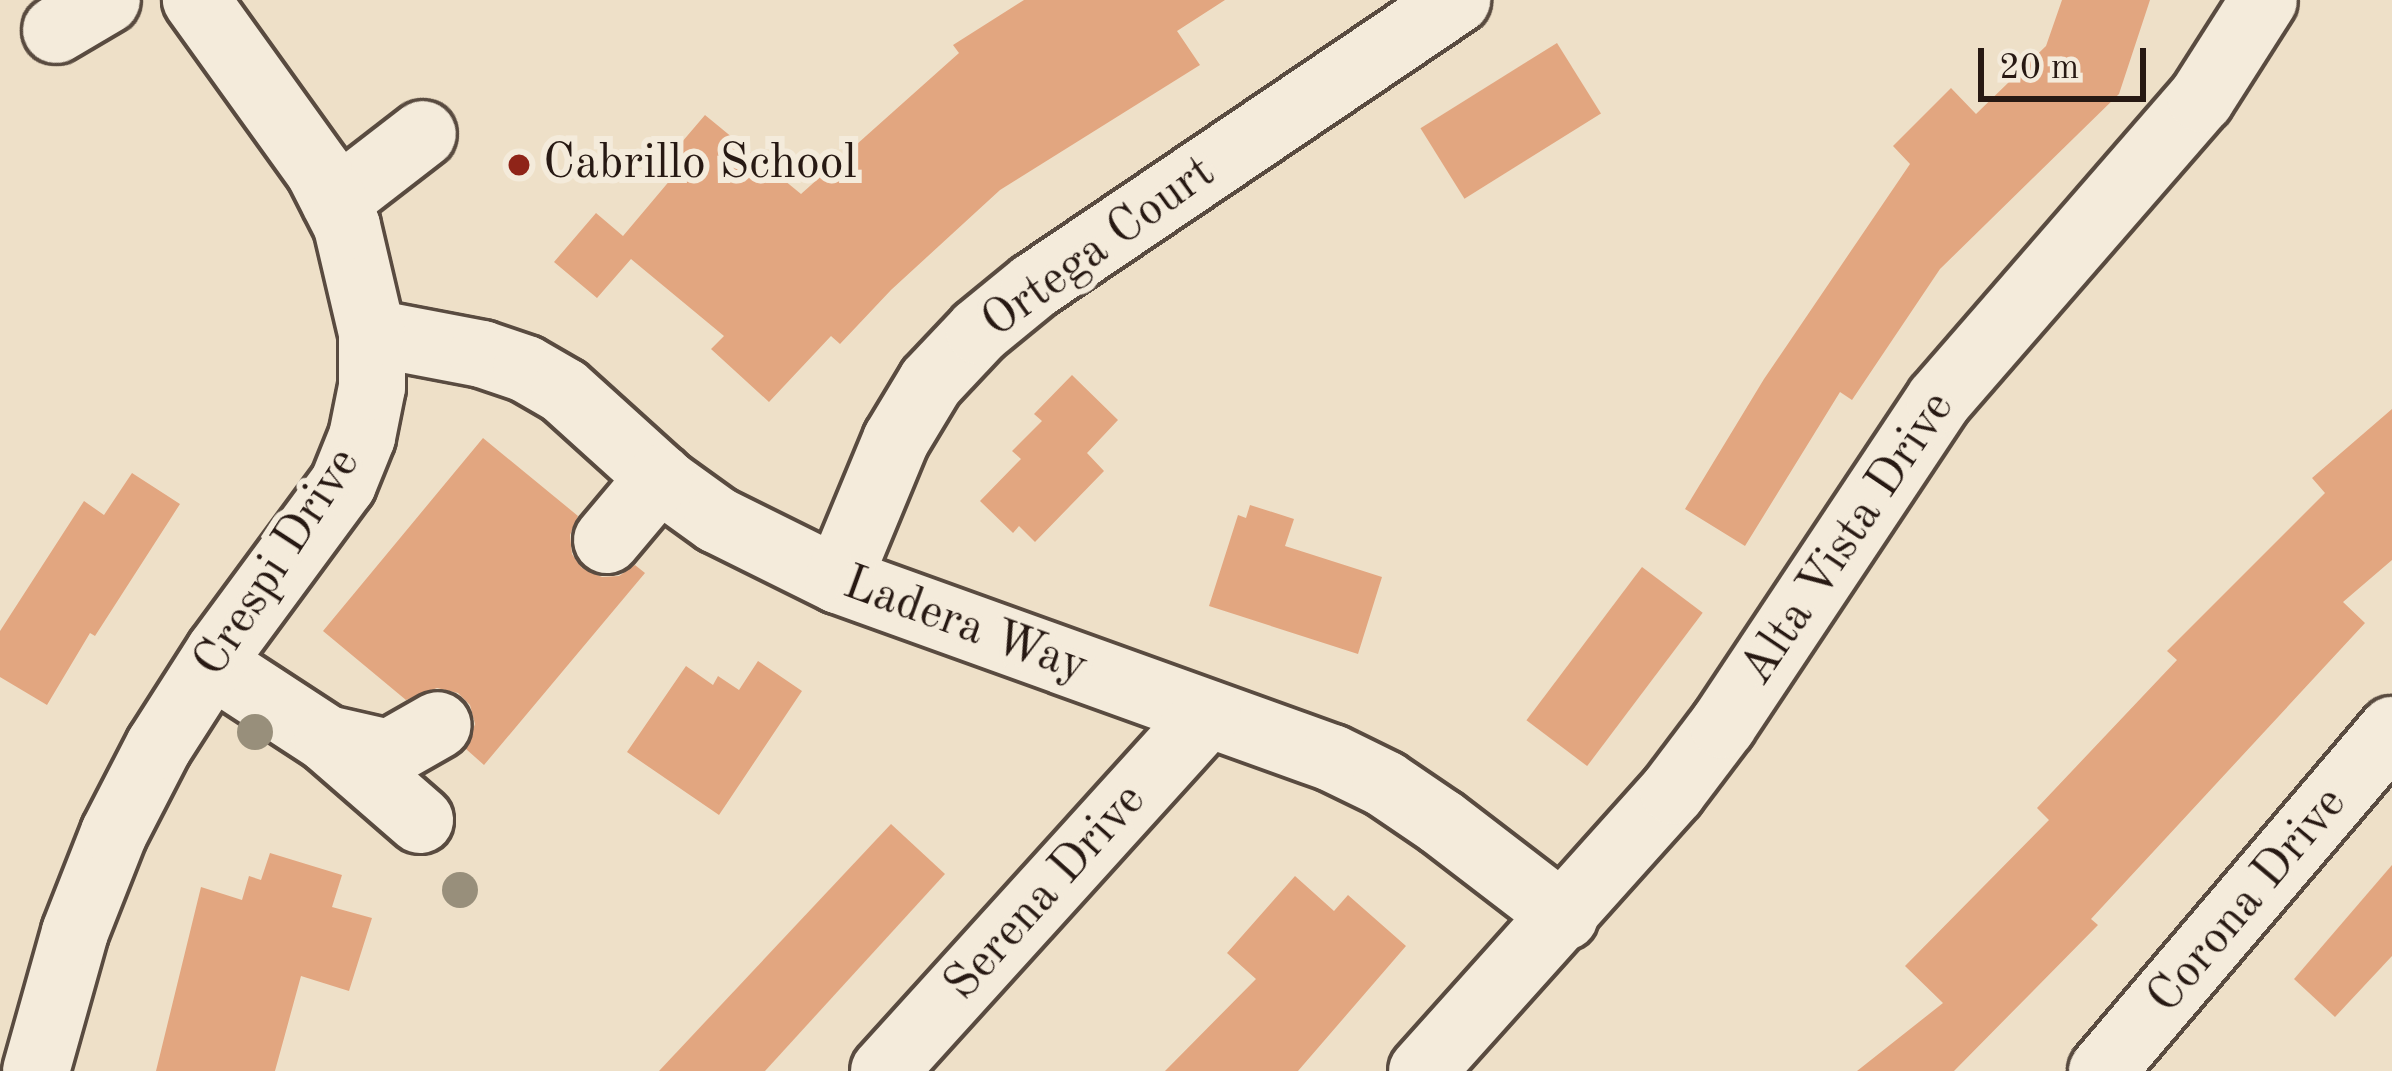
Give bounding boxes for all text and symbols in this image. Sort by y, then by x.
scale bar [1984,24,2152,98]
text: 20 m [1999,51,2079,87]
place label: Cabrillo School [543,136,857,194]
street label: Ortega Court [972,144,1226,352]
marker: Cabrillo School [506,152,532,178]
street label: Alta Vista Drive [1729,381,1967,697]
street label: Crespi Drive [183,438,373,688]
street label: Ladera Way [835,555,1095,697]
street label: Serena Drive [934,773,1158,1013]
street label: Corona Drive [2137,776,2359,1026]

